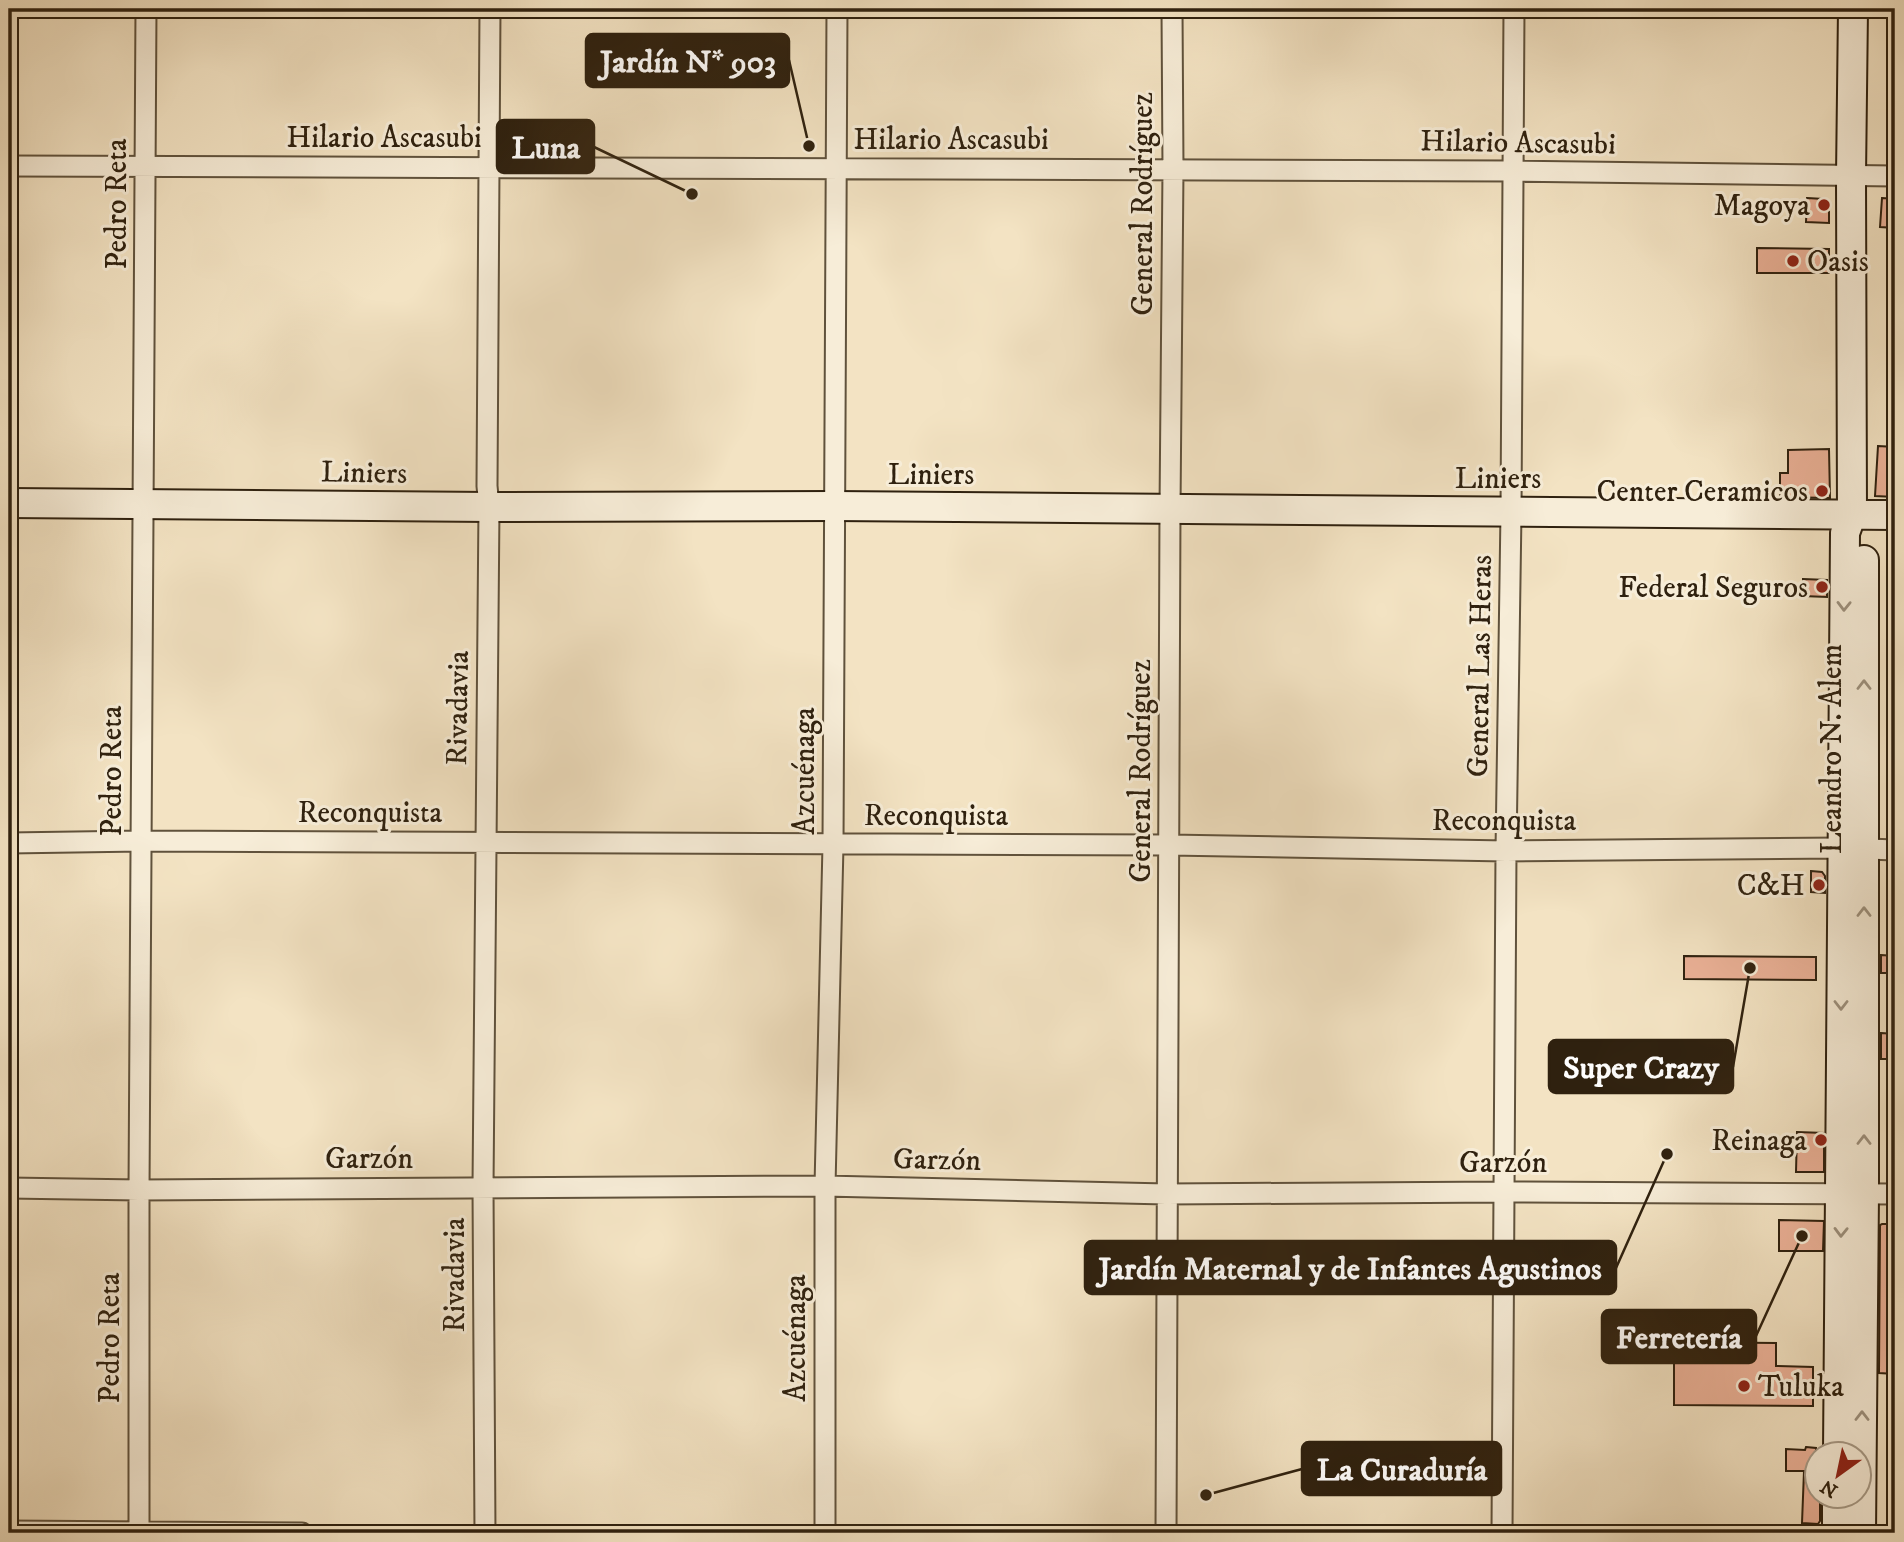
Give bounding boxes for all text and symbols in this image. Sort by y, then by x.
callout: Jardín N* 903 [586,34,789,87]
text: Jardín N* 903 [597,43,776,83]
street label: General Rodríguez [1125,92,1162,316]
street label: Hilario Ascasubi [286,120,482,157]
callout: Luna [497,120,594,173]
street label: Hilario Ascasubi [853,122,1049,159]
street label: Hilario Ascasubi [1420,123,1616,164]
text: Luna [512,129,581,169]
street label: Pedro Reta [99,138,136,270]
place label: Magoya [1714,188,1810,225]
marker: Magoya [1816,197,1832,213]
place label: Oasis [1807,244,1869,281]
marker: Oasis [1785,253,1801,269]
street label: Liniers [320,454,407,493]
street label: Liniers [888,457,974,494]
street label: Liniers [1455,461,1541,498]
place label: Center Ceramicos [1596,474,1808,511]
marker: Center Ceramicos [1814,483,1830,499]
street label: General Las Heras [1460,554,1501,778]
place label: Federal Seguros [1618,570,1808,607]
marker: Federal Seguros [1814,579,1830,595]
one-way arrow [1836,601,1852,612]
street label: Leandro N. Alem [1814,644,1851,854]
street label: Rivadavia [439,650,478,766]
street label: General Rodríguez [1123,659,1160,883]
one-way arrow [1856,679,1872,689]
street label: Pedro Reta [94,705,131,837]
street label: Azcuénaga [787,707,824,835]
street label: Reconquista [298,795,443,832]
street label: Reconquista [864,798,1009,835]
street label: Reconquista [1432,803,1577,840]
place label: C&H [1737,868,1805,905]
marker: C&H [1811,877,1827,893]
one-way arrow [1856,906,1872,917]
one-way arrow [1833,1000,1849,1011]
callout: Super Crazy [1549,1040,1733,1093]
text: Super Crazy [1563,1049,1720,1089]
place label: Reinaga [1711,1123,1807,1160]
marker: Reinaga [1813,1132,1829,1148]
one-way arrow [1856,1134,1872,1144]
street label: Garzón [325,1141,413,1178]
street label: Garzón [893,1141,982,1180]
street label: Garzón [1459,1145,1547,1182]
street label: Rivadavia [437,1217,474,1332]
one-way arrow [1833,1228,1849,1238]
callout: Jardín Maternal y de Infantes Agustinos [1085,1241,1616,1294]
text: Jardín Maternal y de Infantes Agustinos [1095,1250,1602,1290]
street label: Pedro Reta [92,1272,129,1404]
street label: Azcuénaga [778,1274,815,1402]
callout: Ferretería [1602,1310,1756,1363]
text: Ferretería [1616,1319,1743,1359]
place label: Tuluka [1758,1369,1844,1406]
marker: Tuluka [1736,1378,1752,1394]
one-way arrow [1854,1410,1870,1421]
north arrow [1802,1440,1872,1510]
callout: La Curaduría [1302,1442,1501,1495]
text: La Curaduría [1317,1451,1488,1491]
text: N [1816,1474,1842,1502]

